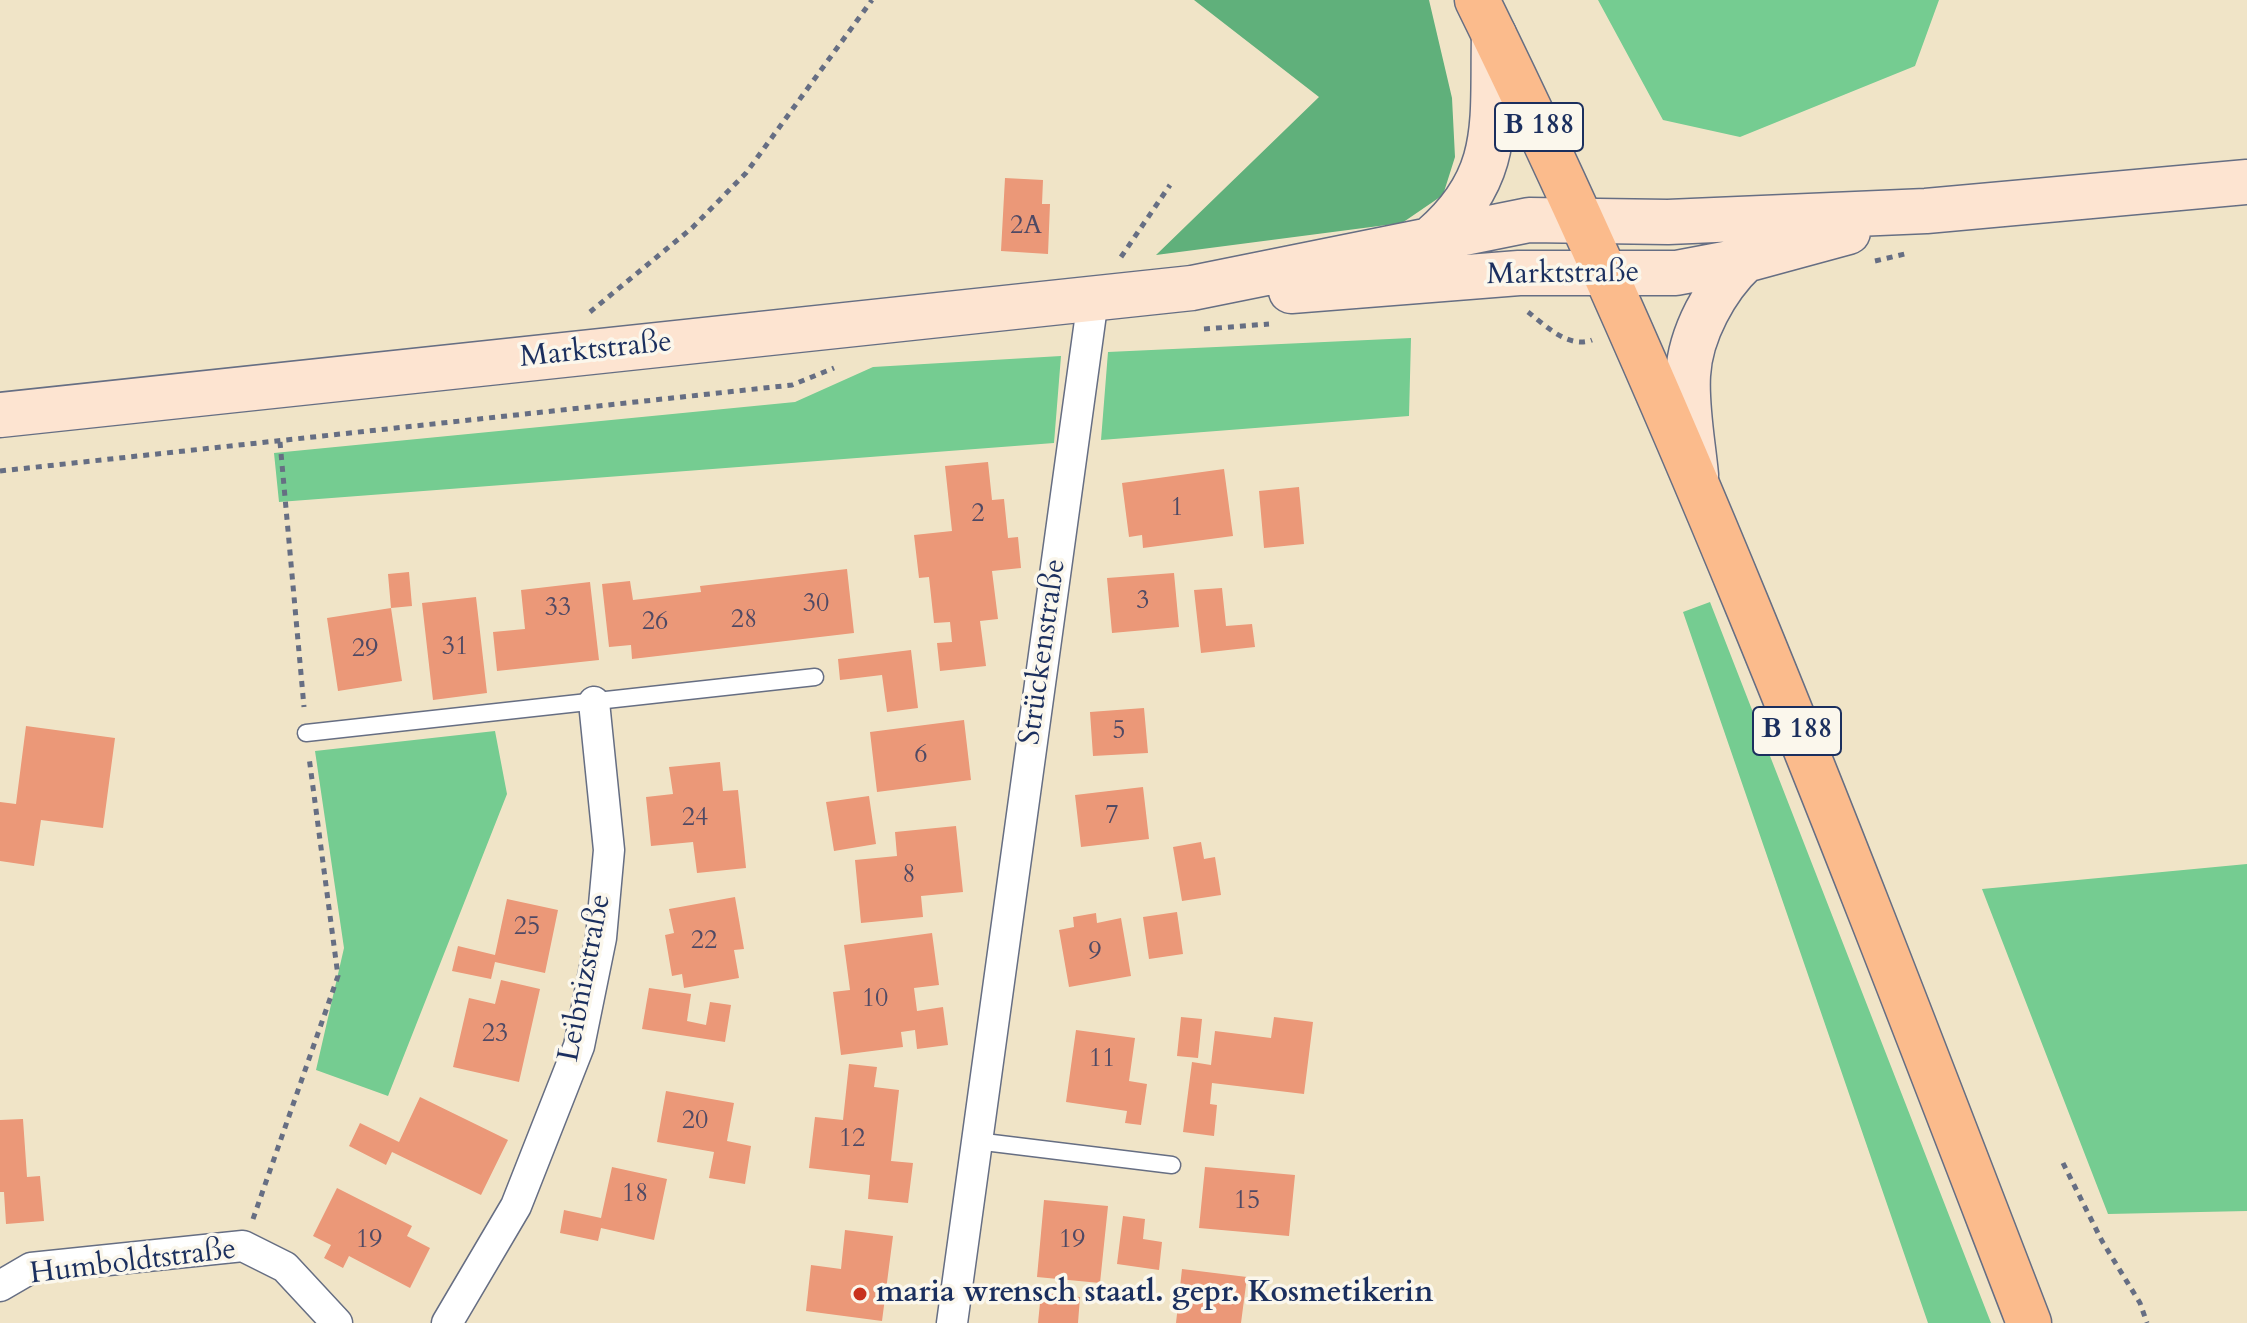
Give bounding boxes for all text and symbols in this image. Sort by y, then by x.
road number: B 188 [1495,103,1583,151]
house number: 2A [1010,211,1042,243]
street label: Marktstraße [1486,256,1640,294]
street label: Marktstraße [518,325,674,377]
house number: 1 [1170,493,1184,525]
house number: 2 [971,499,985,531]
street label: Strückenstraße [1013,557,1075,747]
house number: 3 [1136,586,1150,618]
house number: 30 [803,589,829,621]
house number: 33 [545,593,571,625]
house number: 28 [731,605,757,637]
house number: 26 [642,607,668,639]
house number: 31 [442,632,468,664]
house number: 29 [352,634,378,666]
road number: B 188 [1753,707,1841,755]
house number: 5 [1112,716,1126,748]
house number: 6 [914,740,928,772]
house number: 7 [1105,801,1119,833]
house number: 24 [682,803,708,835]
house number: 8 [902,860,916,892]
street label: Leibnizstraße [552,891,620,1065]
house number: 25 [514,912,540,944]
house number: 22 [691,926,717,958]
house number: 9 [1088,937,1102,969]
house number: 10 [862,984,888,1016]
house number: 23 [482,1019,508,1051]
house number: 11 [1089,1044,1115,1076]
house number: 20 [682,1106,708,1138]
house number: 12 [839,1124,865,1156]
house number: 18 [622,1179,648,1211]
house number: 15 [1234,1186,1260,1218]
house number: 19 [356,1225,382,1257]
house number: 19 [1059,1225,1085,1257]
street label: Humboldtstraße [28,1233,238,1293]
place label: maria wrensch staatl. gepr. Kosmetikerin [876,1276,1433,1312]
marker: maria wrensch staatl. gepr. Kosmetikerin [851,1285,869,1303]

